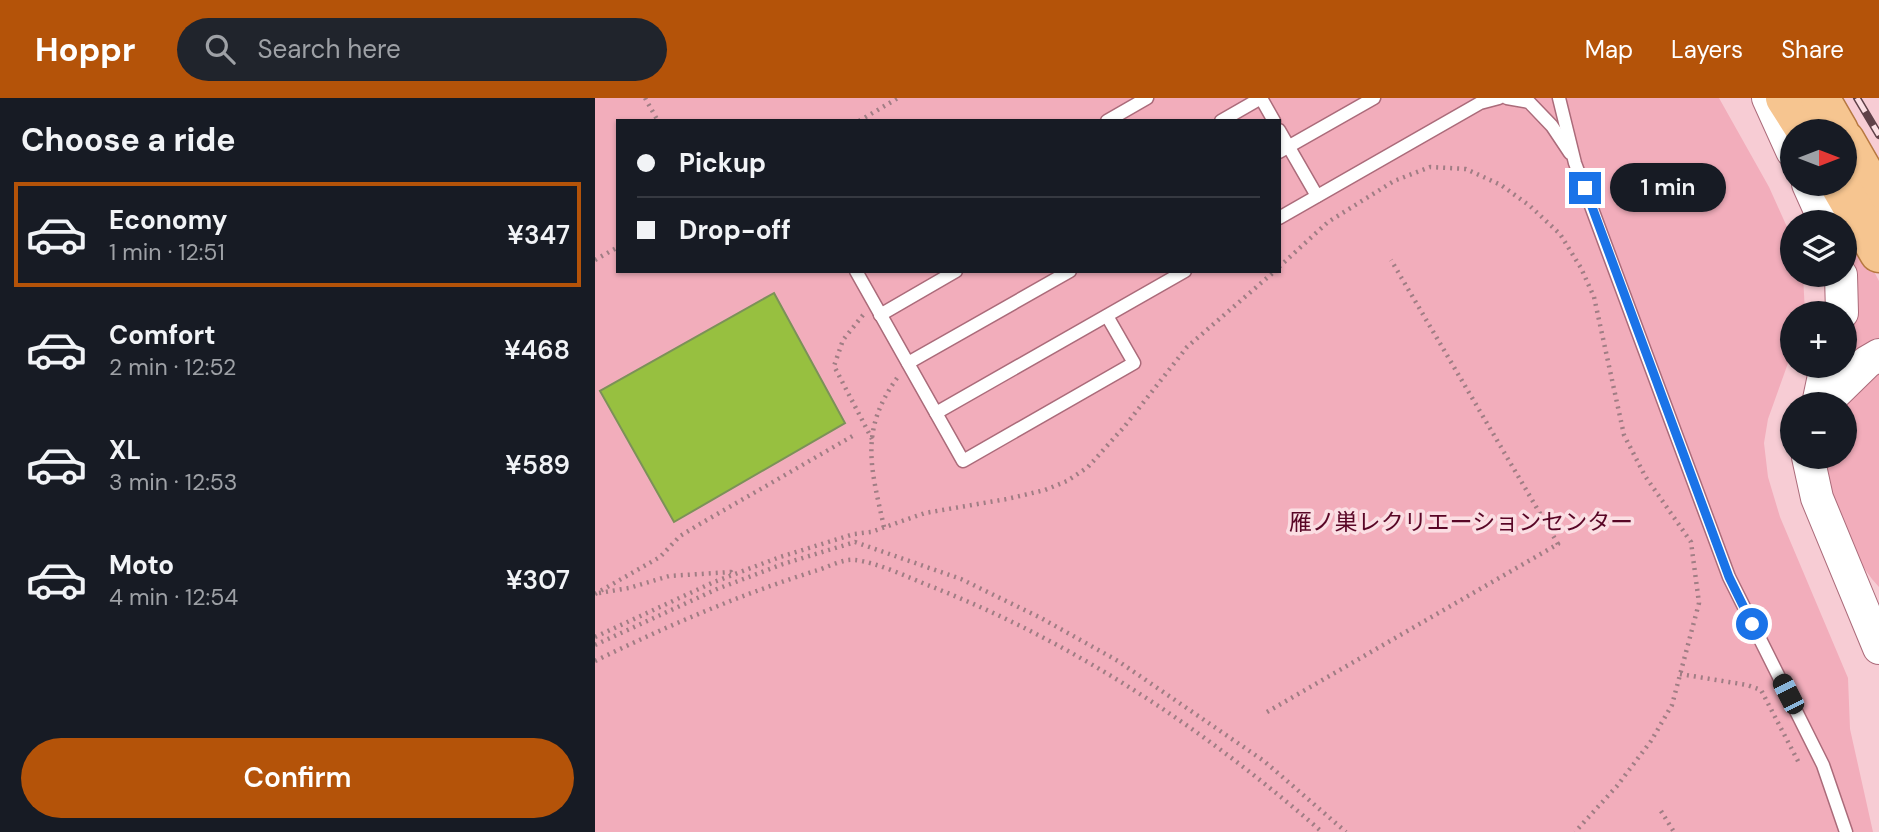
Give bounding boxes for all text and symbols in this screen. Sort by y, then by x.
search box [177,18,667,81]
text: Hoppr [35,28,135,71]
icon: search [201,30,239,68]
text: Search here [257,32,401,66]
text: Map [1585,34,1633,65]
text: Layers [1671,34,1743,65]
text: Share [1781,34,1844,65]
text: Choose a ride [21,119,236,161]
north arrow [1780,119,1857,196]
map controls [1780,119,1857,469]
text: Pickup [679,146,766,180]
callout: 1 min [1609,164,1725,212]
route end [1569,172,1601,204]
text: 1 min [1641,172,1695,202]
icon: car [25,203,88,266]
text: Economy [109,203,227,237]
button: layers [1780,210,1857,287]
text: Drop-off [679,213,791,247]
text: ¥347 [507,218,570,252]
text: 1 min · 12:51 [109,237,225,267]
button: + [1780,301,1857,378]
icon: car [25,318,88,381]
text: Comfort [109,318,215,352]
text: ¥468 [504,333,570,367]
text: 2 min · 12:52 [109,352,236,382]
button: − [1780,392,1857,469]
icon: car [25,433,88,496]
text: XL [109,433,141,467]
text: ¥589 [505,448,570,482]
text: 3 min · 12:53 [109,467,237,497]
park label: 雁ノ巣レクリエーションセンター [1289,507,1633,537]
icon: car [25,548,88,611]
text: Moto [109,548,174,582]
text: ¥307 [506,563,570,597]
text: 4 min · 12:54 [109,582,238,612]
route start [1736,608,1768,640]
car [1770,671,1807,717]
button: Confirm [21,738,574,818]

